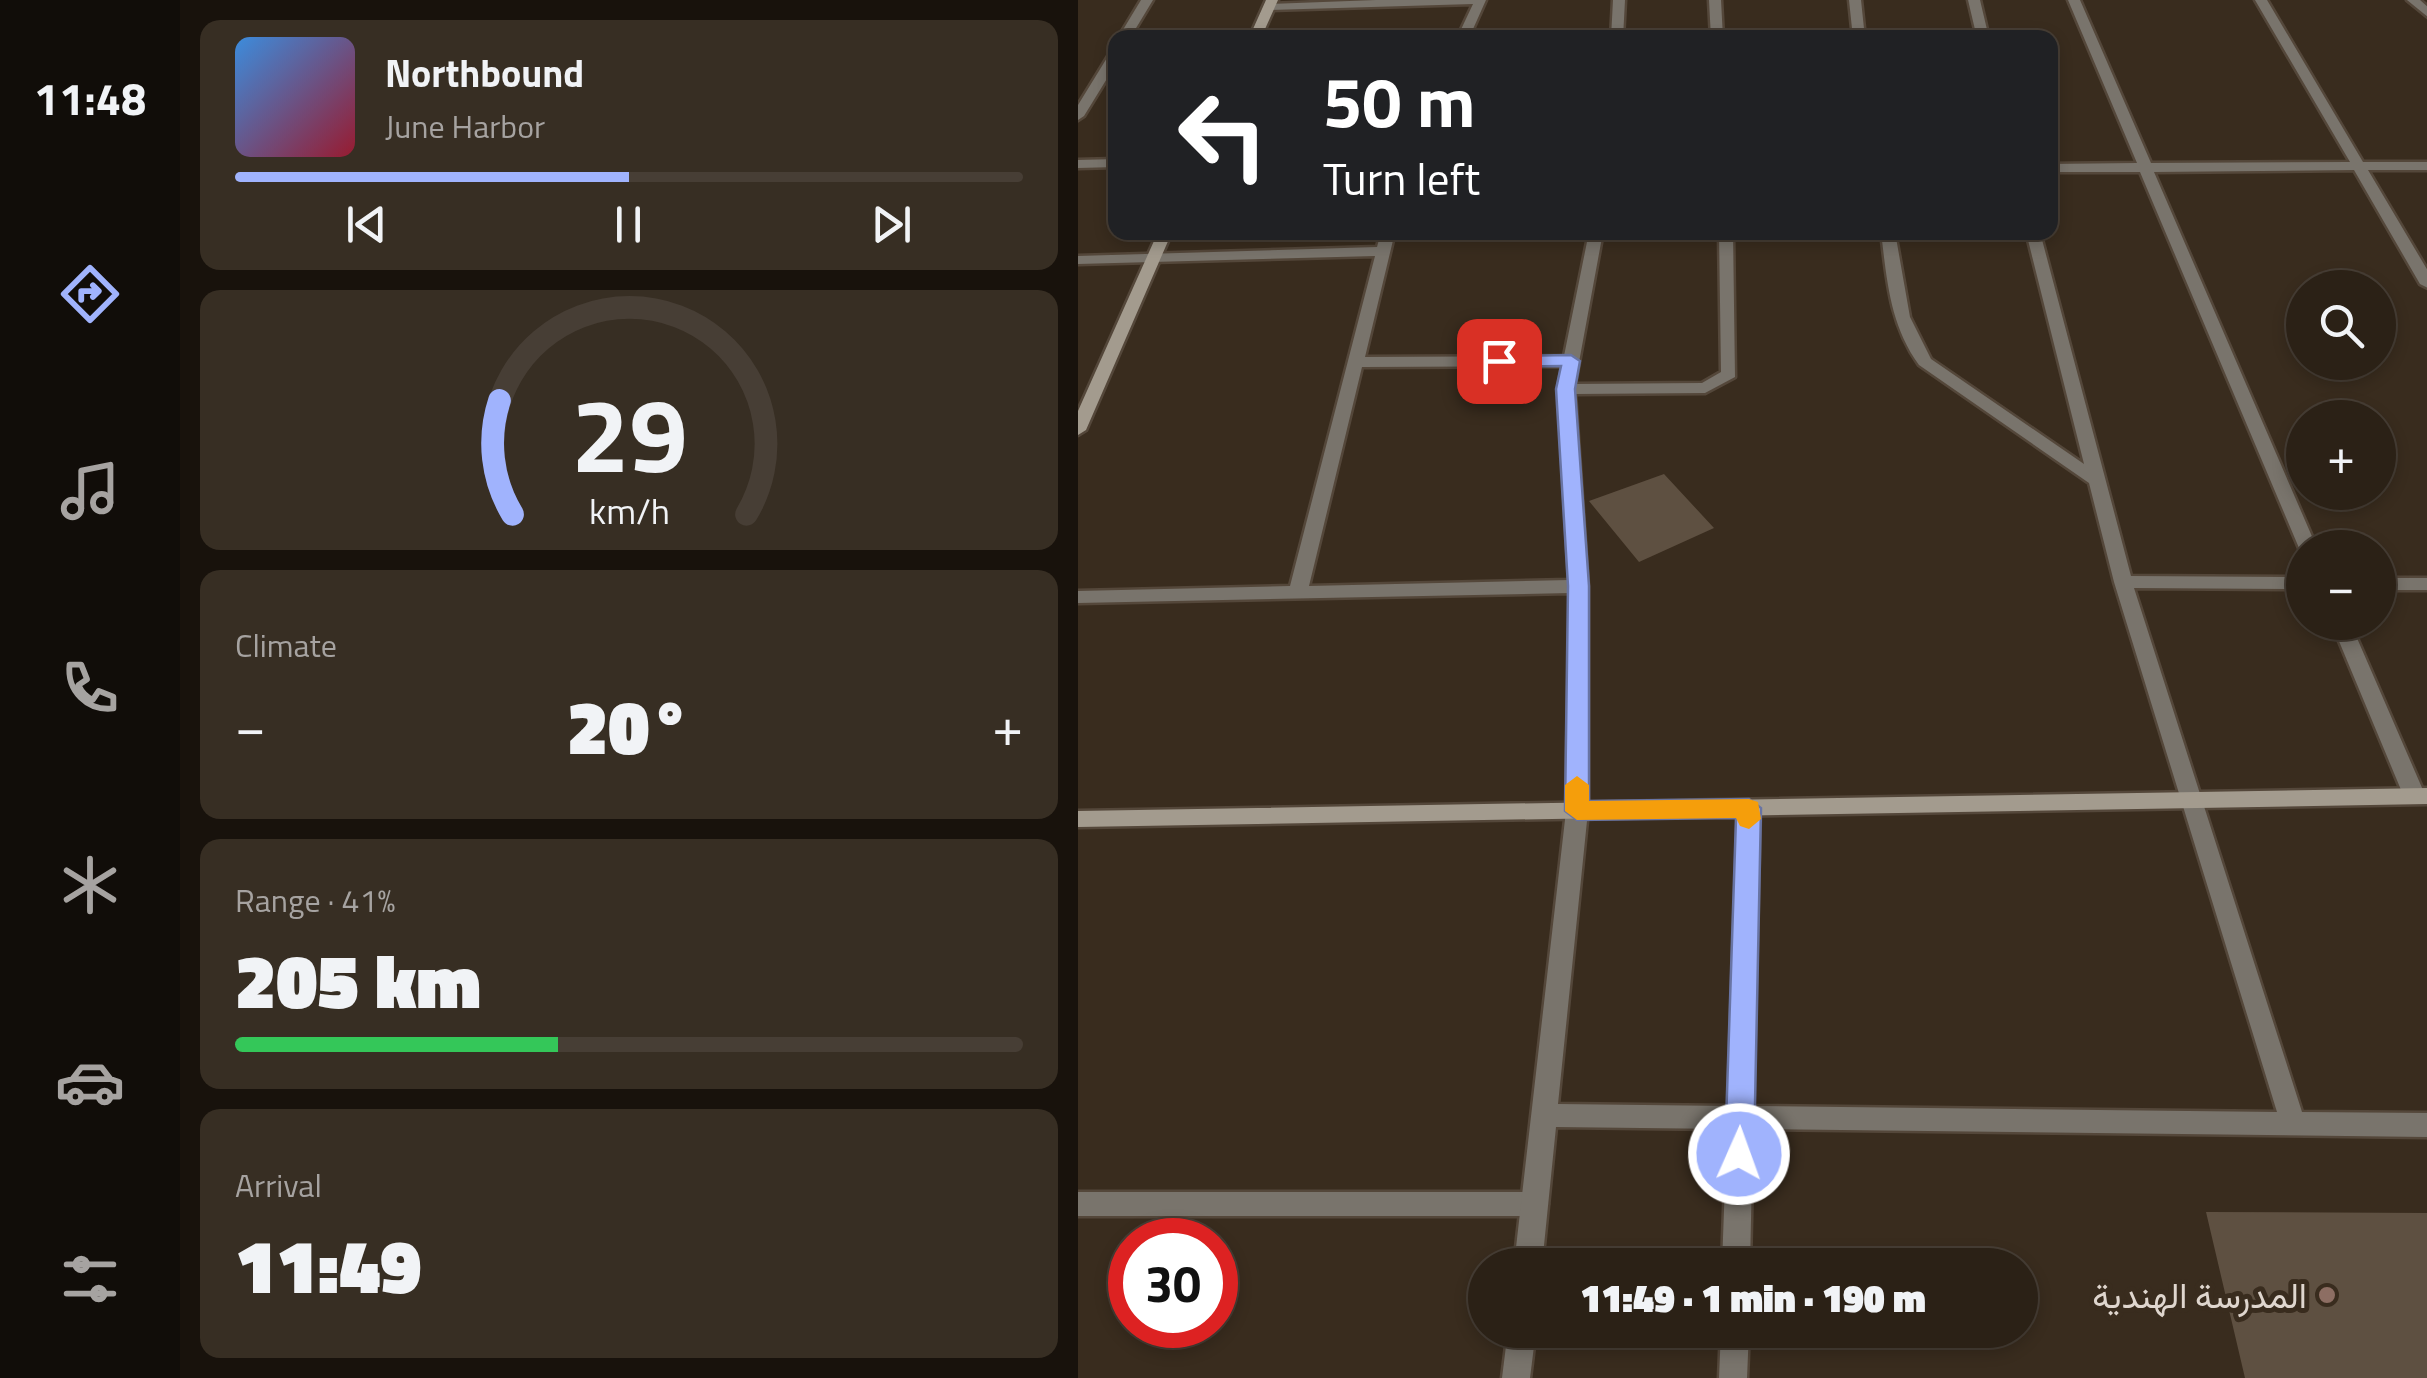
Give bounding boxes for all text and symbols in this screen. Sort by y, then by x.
text: Northbound [385,44,584,102]
text: 50 m [1323,48,1476,154]
text: 11:48 [34,64,146,132]
icon: left [1158,70,1288,200]
text: June Harbor [385,102,545,150]
text: Turn left [1323,144,1480,212]
icon: previous [339,197,394,252]
icon: pause [601,197,656,252]
icon: next [864,197,919,252]
icon: directions [55,259,125,329]
map controls [2286,270,2396,640]
button: search [2286,270,2396,380]
pin [1457,319,1542,404]
icon: arrive [1472,334,1527,389]
text: 29 [571,354,687,512]
button: + [2286,400,2396,510]
icon: music [55,456,125,526]
text: km/h [589,483,669,538]
button: − [2286,530,2396,640]
text: Climate [235,621,337,669]
icon: phone [55,653,125,723]
text: 20° [567,669,691,783]
text: − [235,684,266,767]
text: + [992,684,1023,767]
icon: climate [55,850,125,920]
text: Range · 41% [235,876,395,924]
text: 205 km [235,923,481,1037]
icon: car [55,1047,125,1117]
position arrow [1687,1102,1791,1206]
text: Arrival [235,1161,322,1209]
text: 11:49 [235,1208,422,1322]
speed limit sign: 30 [1108,1218,1238,1348]
icon: filters [55,1244,125,1314]
place label: المدرسة الهندية [2092,1268,2307,1322]
text: 11:49 · 1 min · 190 m [1580,1269,1926,1327]
marker: المدرسة الهندية [2316,1284,2338,1306]

